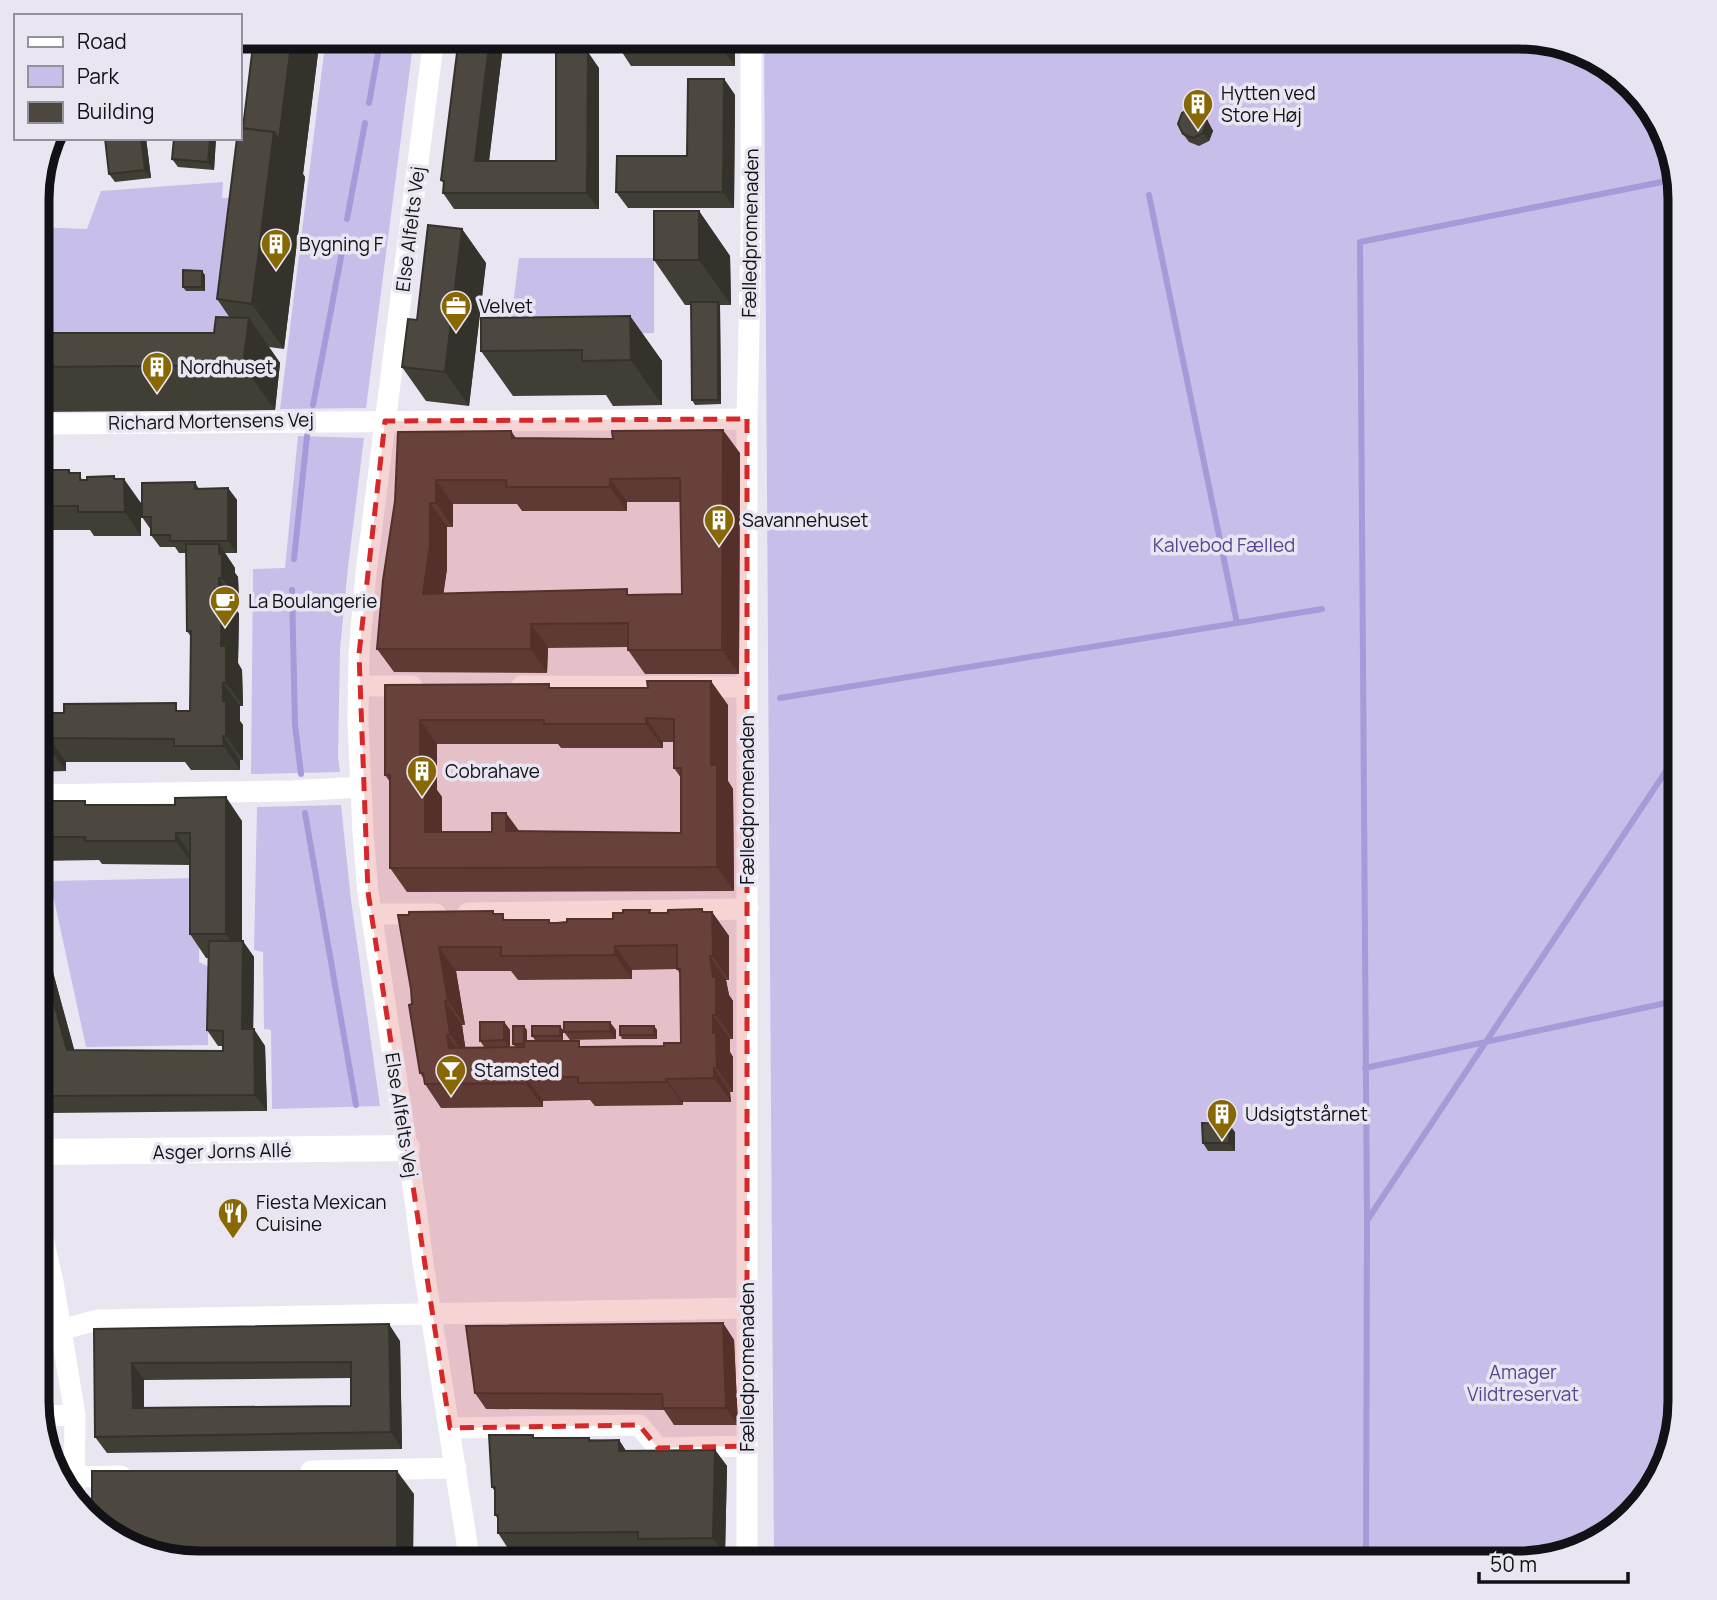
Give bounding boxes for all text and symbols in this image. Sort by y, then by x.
legend [14,14,242,140]
text: Road [77,27,127,55]
text: Park [77,62,119,90]
place label: Hytten ved Store Høj [1221,80,1316,128]
building icon: Hytten ved Store Høj [1181,87,1215,131]
text: Building [77,97,154,125]
street label: Fælledpromenaden [736,148,764,318]
street label: Else Alfelts Vej [389,165,431,293]
building icon: Bygning F [259,227,293,271]
place label: Bygning F [299,231,384,257]
office icon: Velvet [439,289,473,333]
place label: Velvet [479,293,533,319]
building icon: Nordhuset [140,350,174,394]
place label: Nordhuset [180,354,273,380]
street label: Richard Mortensens Vej [108,406,314,436]
building icon: Savannehuset [702,503,736,547]
place label: Savannehuset [742,507,868,533]
park label: Kalvebod Fælled [1153,532,1295,558]
cafe icon: La Boulangerie [208,584,242,628]
place label: La Boulangerie [248,588,377,614]
street label: Fælledpromenaden [734,715,760,885]
building icon: Cobrahave [405,754,439,798]
place label: Cobrahave [445,758,540,784]
street label: Else Alfelts Vej [379,1051,425,1179]
bar icon: Stamsted [434,1053,468,1097]
place label: Stamsted [474,1057,560,1083]
building icon: Udsigtstårnet [1205,1097,1239,1141]
place label: Udsigtstårnet [1245,1101,1368,1127]
street label: Asger Jorns Allé [152,1137,292,1165]
place label: Fiesta Mexican Cuisine [256,1189,387,1237]
restaurant icon: Fiesta Mexican Cuisine [216,1196,250,1240]
street label: Fælledpromenaden [734,1282,760,1452]
park label: Amager Vildtreservat [1467,1359,1579,1407]
scale bar [1479,1540,1628,1584]
text: 50 m [1490,1550,1537,1578]

